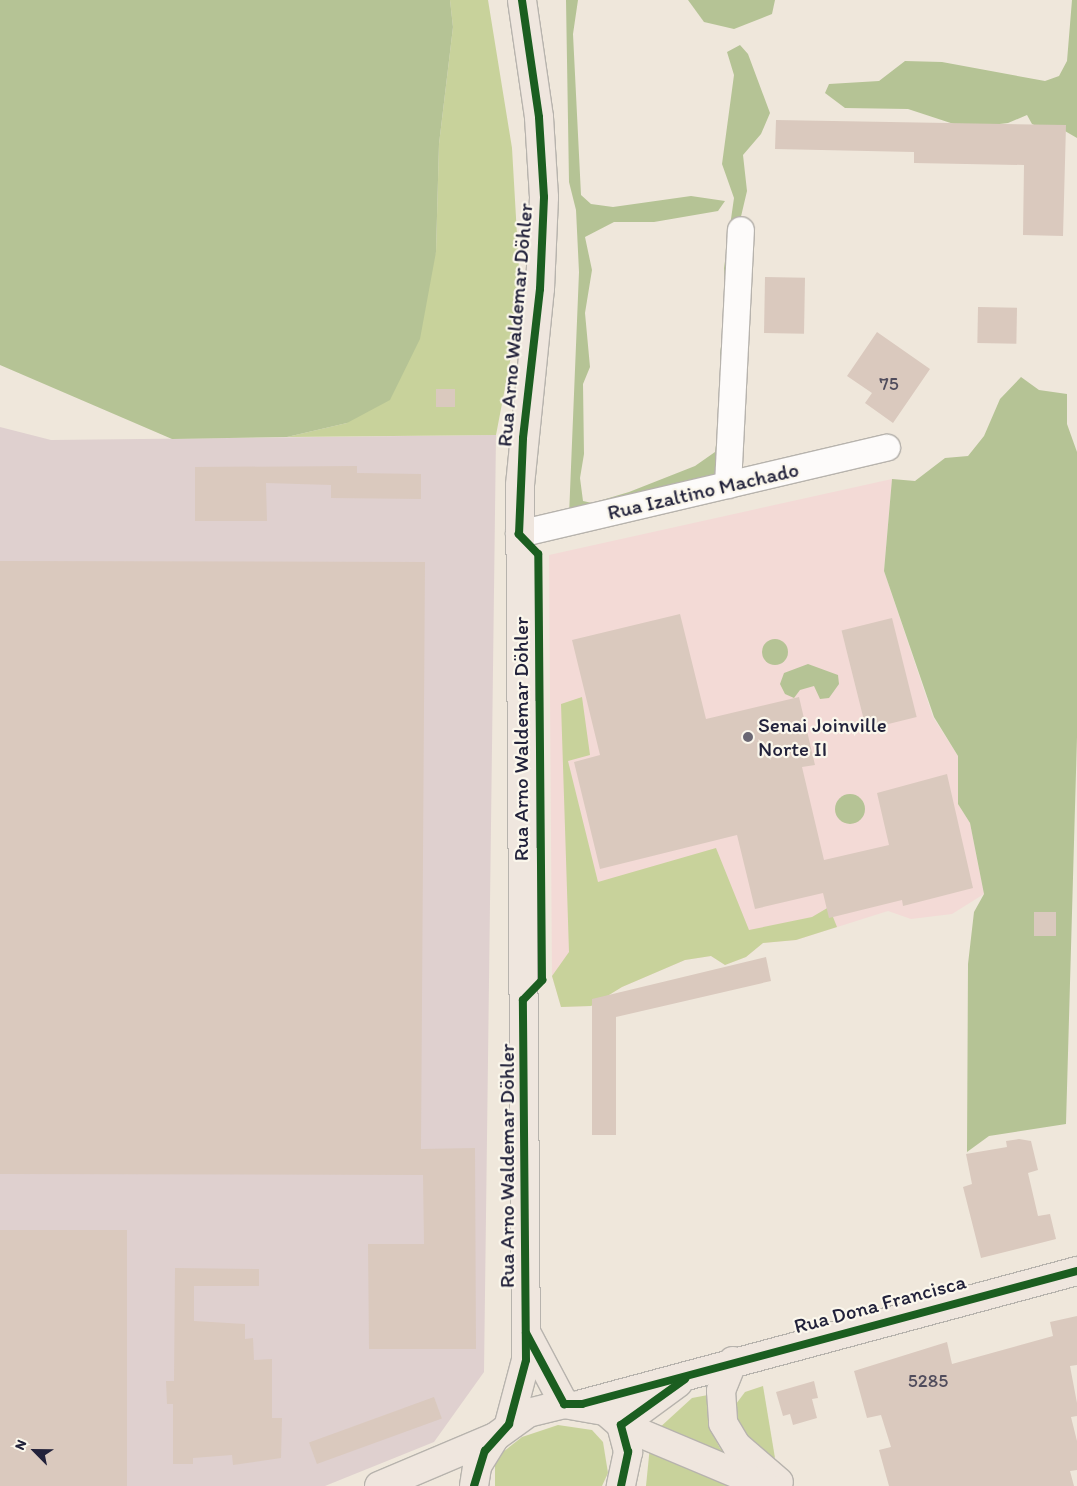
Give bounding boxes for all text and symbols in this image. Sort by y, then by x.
street label: Rua Arno Waldemar Döhler [492,202,538,448]
house number: 75 [879,373,899,395]
street label: Rua Izaltino Machado [605,457,801,525]
street label: Rua Arno Waldemar Döhler [508,617,534,861]
place label: Senai Joinville Norte II [758,712,887,762]
marker: Senai Joinville Norte II [742,731,754,743]
street label: Rua Arno Waldemar Döhler [494,1044,520,1288]
street label: Rua Dona Francisca [791,1269,969,1339]
house number: 5285 [908,1370,948,1392]
north arrow [10,1426,60,1476]
text: N [11,1437,30,1453]

